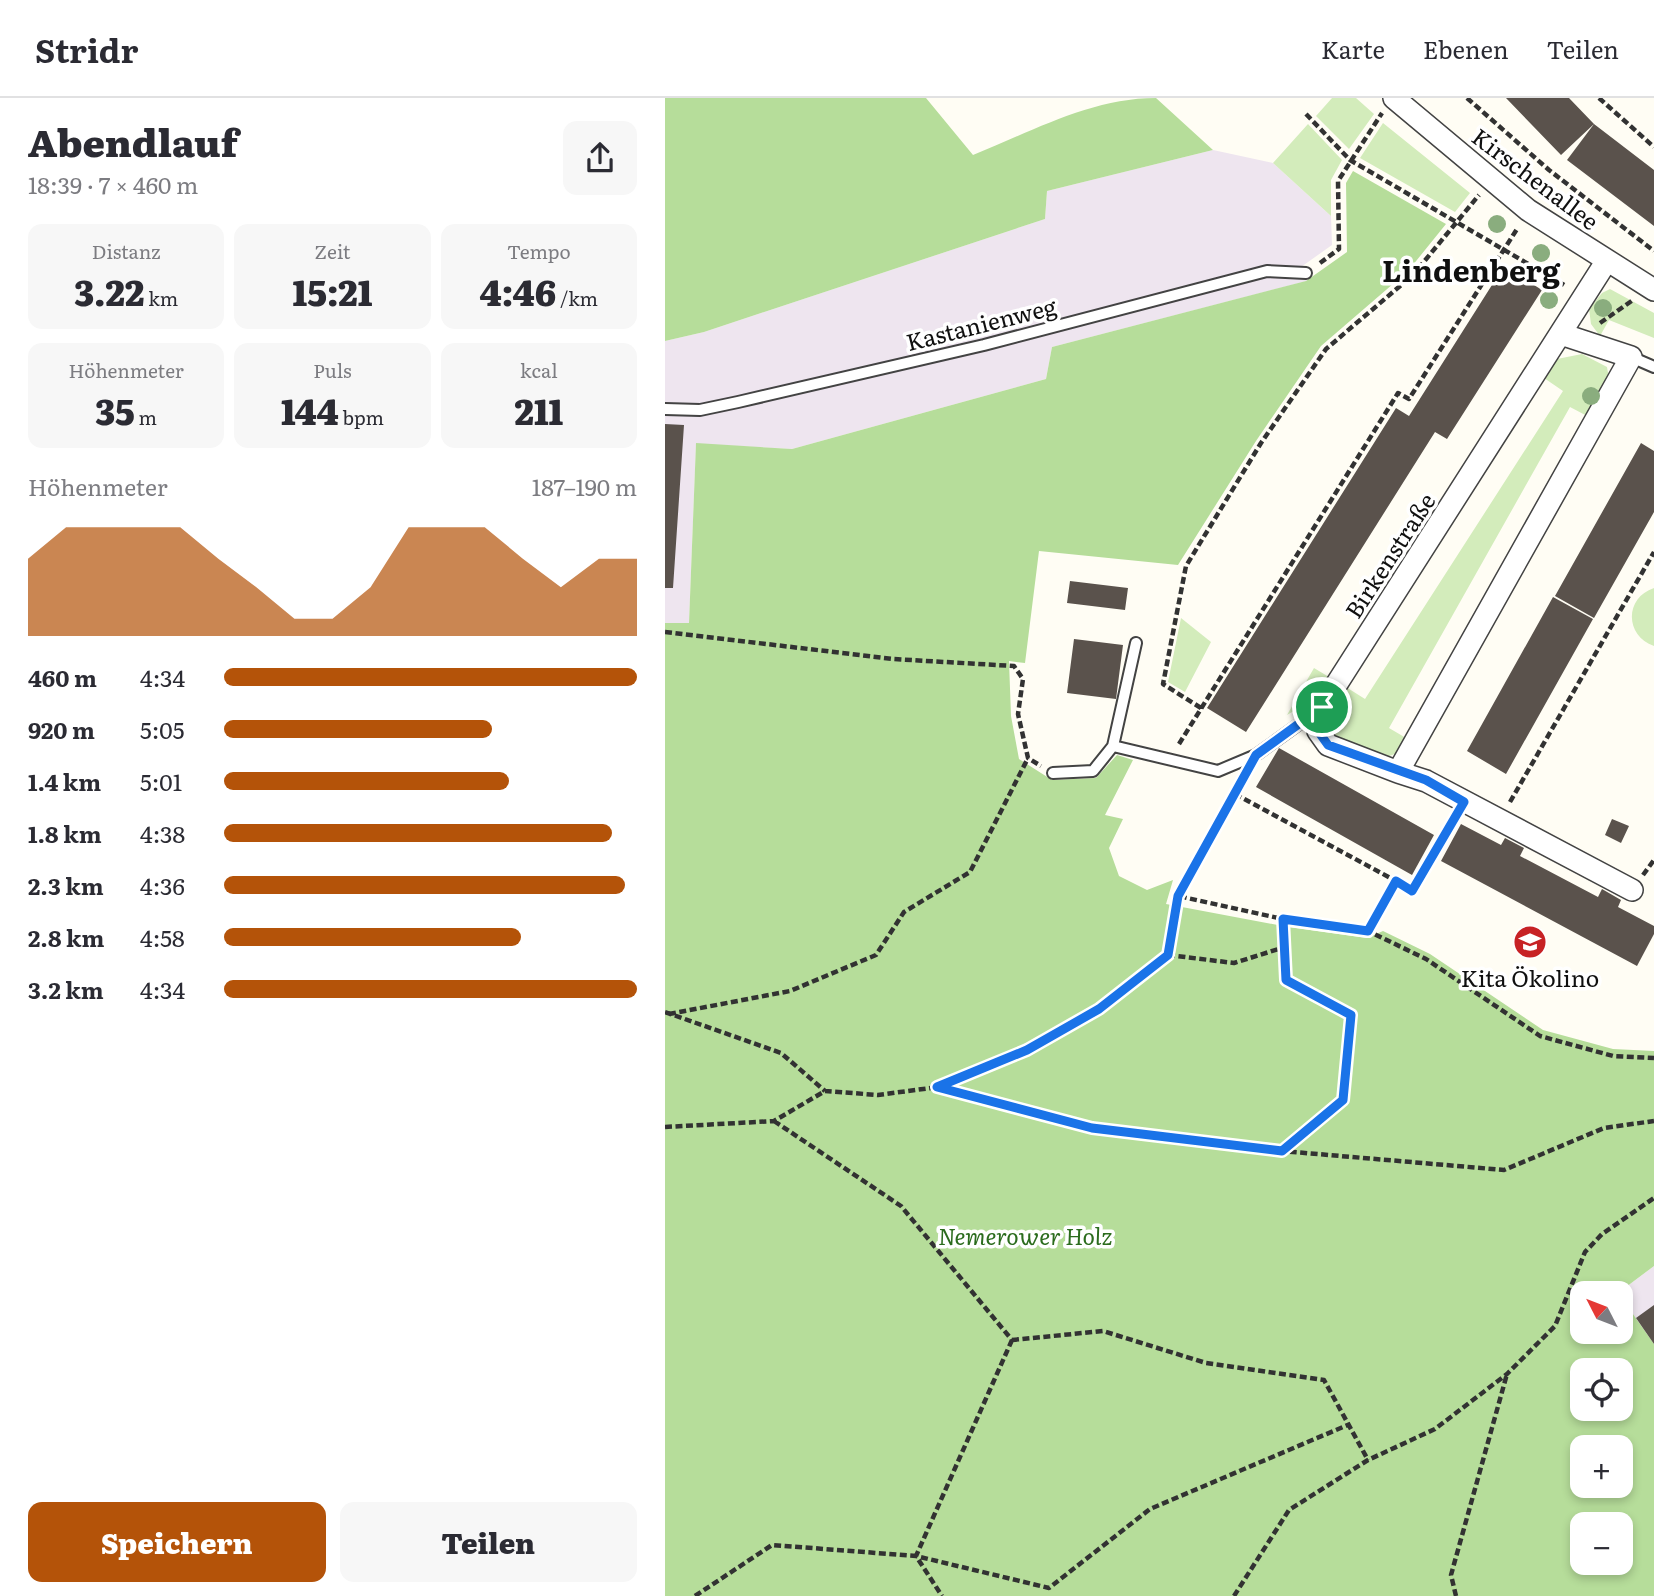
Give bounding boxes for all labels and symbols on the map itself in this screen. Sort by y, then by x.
street label: Kirschenallee [1465,119,1607,237]
district label: Lindenberg [1382,247,1561,291]
street label: Kastanienweg [902,288,1060,358]
street label: Birkenstraße [1336,486,1442,624]
pin [1292,677,1352,737]
school or university icon: Kita Ökolino [1511,923,1549,961]
place label: Kita Ökolino [1461,960,1599,994]
park label: Nemerower Holz [938,1218,1112,1252]
north arrow [1570,1281,1633,1344]

